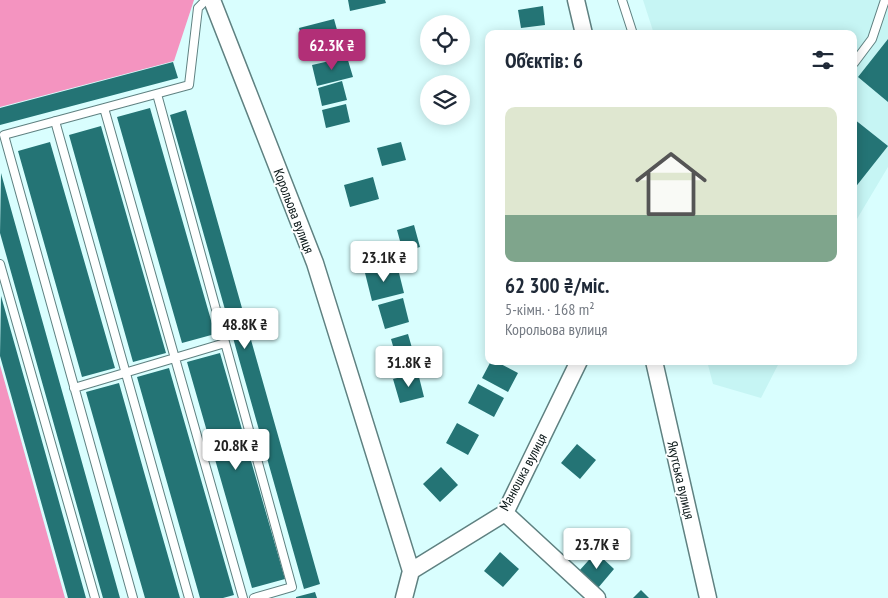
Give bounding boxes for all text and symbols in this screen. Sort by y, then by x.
map controls [420,15,470,125]
button: locate [420,15,470,65]
pin: 62.3K ₴ [286,28,378,71]
text: 62.3K ₴ [309,35,355,55]
icon: filters [809,46,837,74]
text: Об’єктів: 6 [505,47,583,74]
button: layers [420,75,470,125]
icon: home [626,139,716,229]
street label: Корольова вулиця [270,166,318,256]
pin: 23.1K ₴ [338,240,430,283]
text: 23.1K ₴ [361,247,407,267]
text: 62 300 ₴/міс. [505,272,609,299]
text: 5-кімн. · 168 m² [505,299,595,319]
pin: 48.8K ₴ [199,308,291,350]
text: 48.8K ₴ [222,314,268,334]
text: Корольова вулиця [505,319,608,339]
pin: 31.8K ₴ [363,346,455,388]
text: 31.8K ₴ [386,352,432,372]
pin: 20.8K ₴ [190,428,282,471]
street label: Манюшка вулиця [495,430,551,514]
text: 20.8K ₴ [213,435,259,455]
street label: Якутська вулиця [663,439,699,521]
pin: 23.7K ₴ [551,528,643,570]
text: 23.7K ₴ [574,534,620,554]

